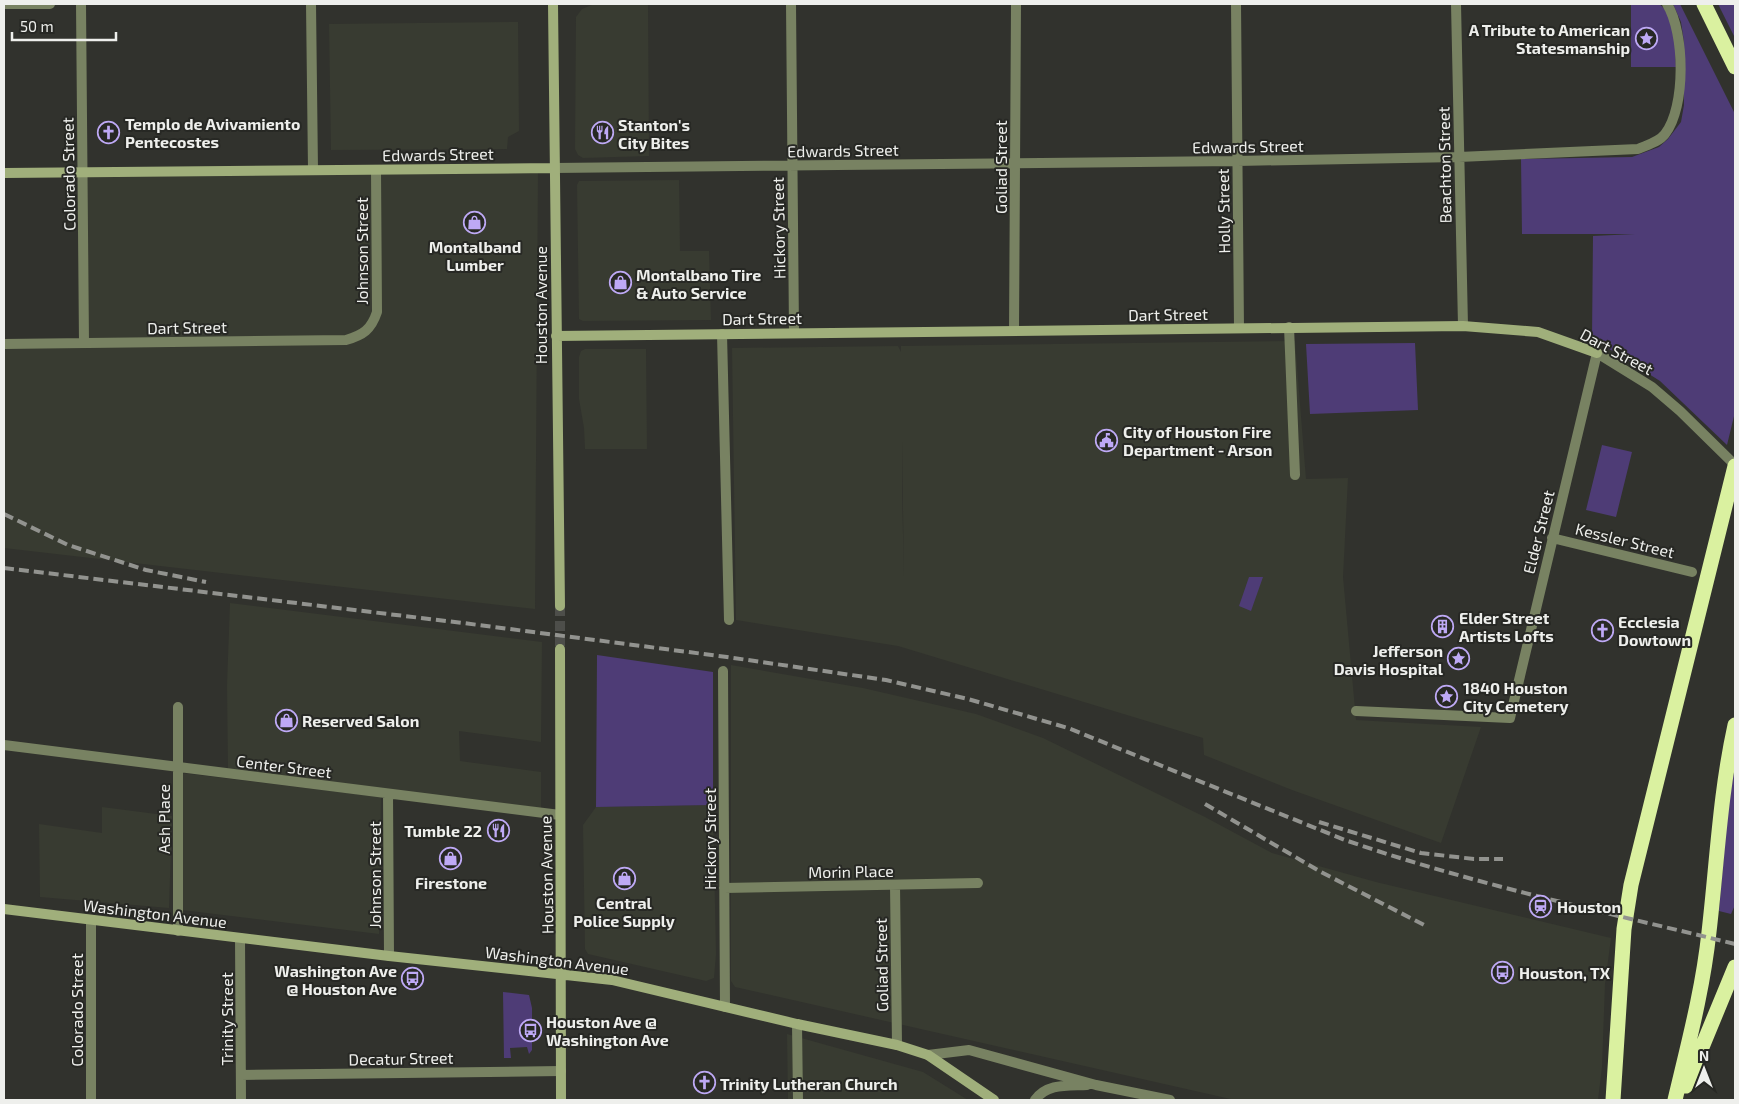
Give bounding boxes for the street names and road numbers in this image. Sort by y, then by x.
street label: Beachton Street [1433,106,1455,224]
street label: Colorado Street [58,117,78,231]
street label: Goliad Street [991,120,1010,214]
street label: Edwards Street [1192,136,1304,156]
street label: Edwards Street [787,140,899,160]
street label: Edwards Street [382,144,494,164]
street label: Holly Street [1213,168,1233,254]
street label: Hickory Street [768,177,788,279]
street label: Johnson Street [352,197,371,305]
street label: Houston Avenue [531,246,550,364]
street label: Dart Street [1128,304,1208,324]
street label: Dart Street [722,308,802,328]
street label: Dart Street [147,317,227,337]
street label: Dart Street [1577,324,1657,378]
street label: Elder Street [1518,488,1558,576]
street label: Kessler Street [1573,518,1677,562]
street label: Center Street [235,751,333,781]
street label: Ash Place [154,784,173,854]
street label: Hickory Street [700,788,719,890]
street label: Houston Avenue [535,816,557,934]
street label: Johnson Street [365,821,384,929]
street label: Morin Place [808,861,894,881]
street label: Washington Avenue [82,895,228,931]
street label: Goliad Street [871,918,891,1012]
street label: Washington Avenue [484,942,630,978]
street label: Colorado Street [67,953,86,1067]
street label: Trinity Street [217,972,236,1066]
street label: Decatur Street [348,1048,454,1068]

